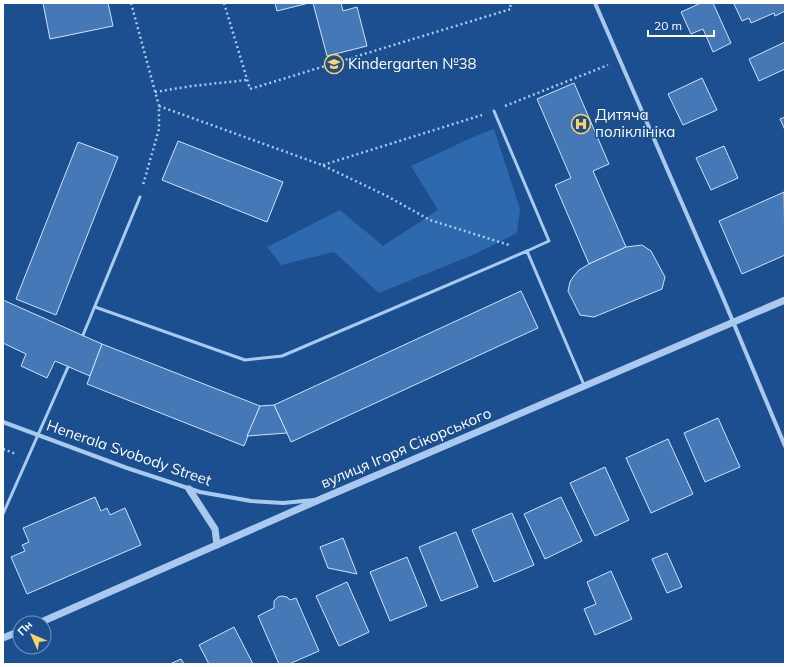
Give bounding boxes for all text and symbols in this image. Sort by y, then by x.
scale bar [648,12,714,38]
text: 20 m [654,18,682,33]
school or university icon: Kindergarten №38 [323,53,345,75]
place label: Kindergarten №38 [348,54,477,73]
place label: Дитяча поліклініка [595,105,676,141]
hospital icon: Дитяча поліклініка [570,113,592,135]
street label: вулиця Ігоря Сікорського [318,403,494,492]
street label: Henerala Svobody Street [44,415,214,490]
north arrow [12,615,52,655]
text: Пн [15,617,35,638]

